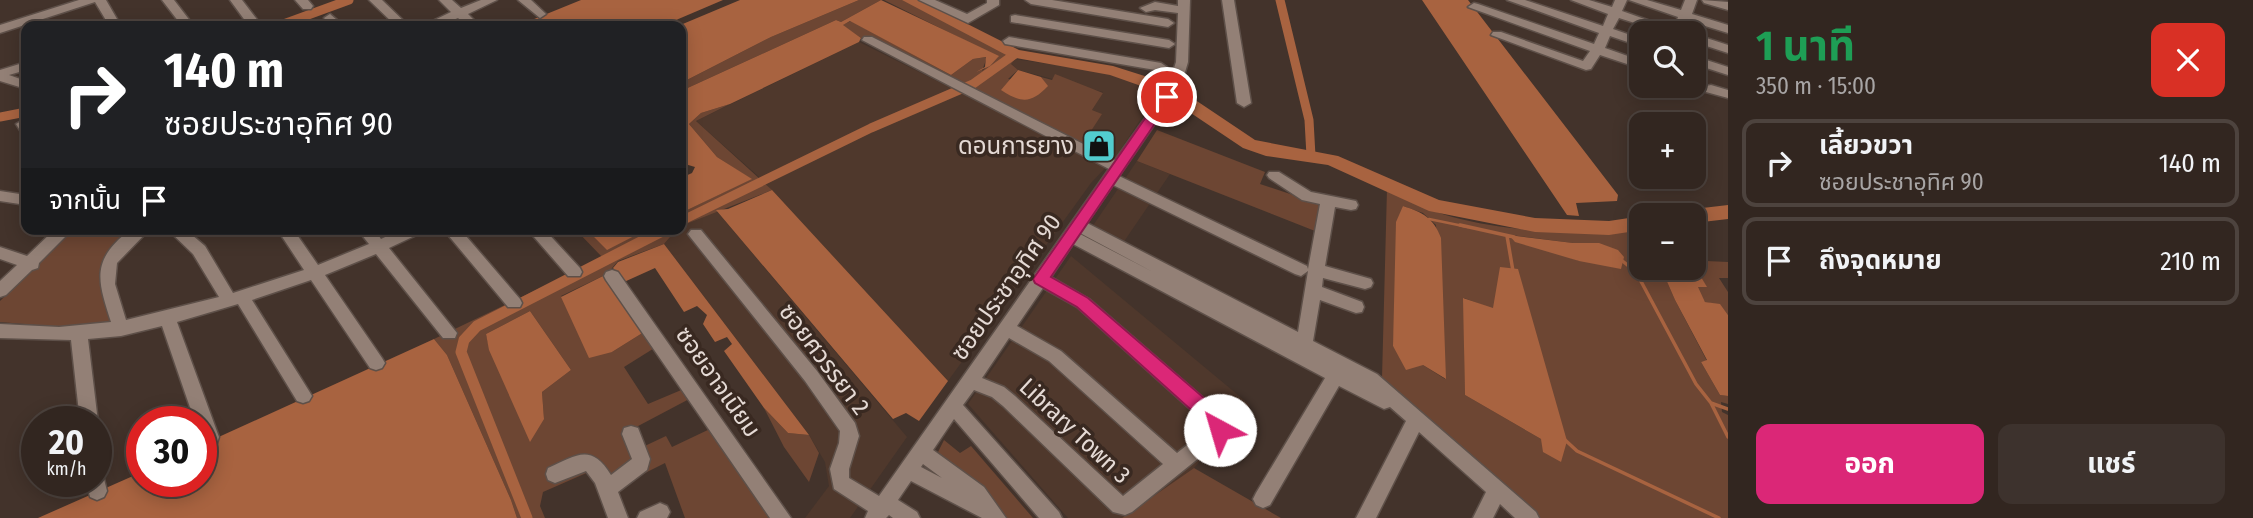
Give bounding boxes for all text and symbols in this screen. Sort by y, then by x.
map controls [1629,21,1706,280]
button: search [1629,21,1706,98]
text: 1 นาที [1756,21,1855,71]
button: close [2151,23,2225,97]
text: 140 m [164,41,284,100]
icon: right [49,49,140,140]
pin [1137,67,1197,127]
text: 350 m · 15:00 [1756,72,1876,100]
icon: arrive [1148,78,1186,116]
text: ซอยประชาอุทิศ 90 [164,105,393,143]
button: + [1629,112,1706,189]
shop icon: ดอนการยาง [1080,127,1118,165]
text: เลี้ยวขวา [1819,130,1913,161]
place label: ดอนการยาง [958,132,1074,160]
icon: right [1760,144,1798,182]
text: 140 m [2159,148,2221,179]
text: ซอยประชาอุทิศ 90 [1819,168,1984,196]
icon: arrive [135,182,173,220]
text: จากนั้น [49,185,121,216]
button: − [1629,203,1706,280]
street label: ซอยประชาอุทิศ 90 [945,209,1068,366]
icon: arrive [1760,242,1798,280]
text: ถึงจุดหมาย [1819,245,1942,276]
text: 210 m [2160,246,2221,277]
street label: ซอยศวรรยา 2 [773,298,875,420]
street label: ซอยอาจเนียม [670,321,766,443]
street label: Library Town 3 [1014,373,1136,489]
position arrow [1183,393,1257,467]
speed limit sign: 30 [126,406,217,497]
text: 20 [49,421,84,463]
button: ออก [1756,424,1984,504]
button: แชร์ [1998,424,2225,504]
text: km/h [46,458,87,480]

